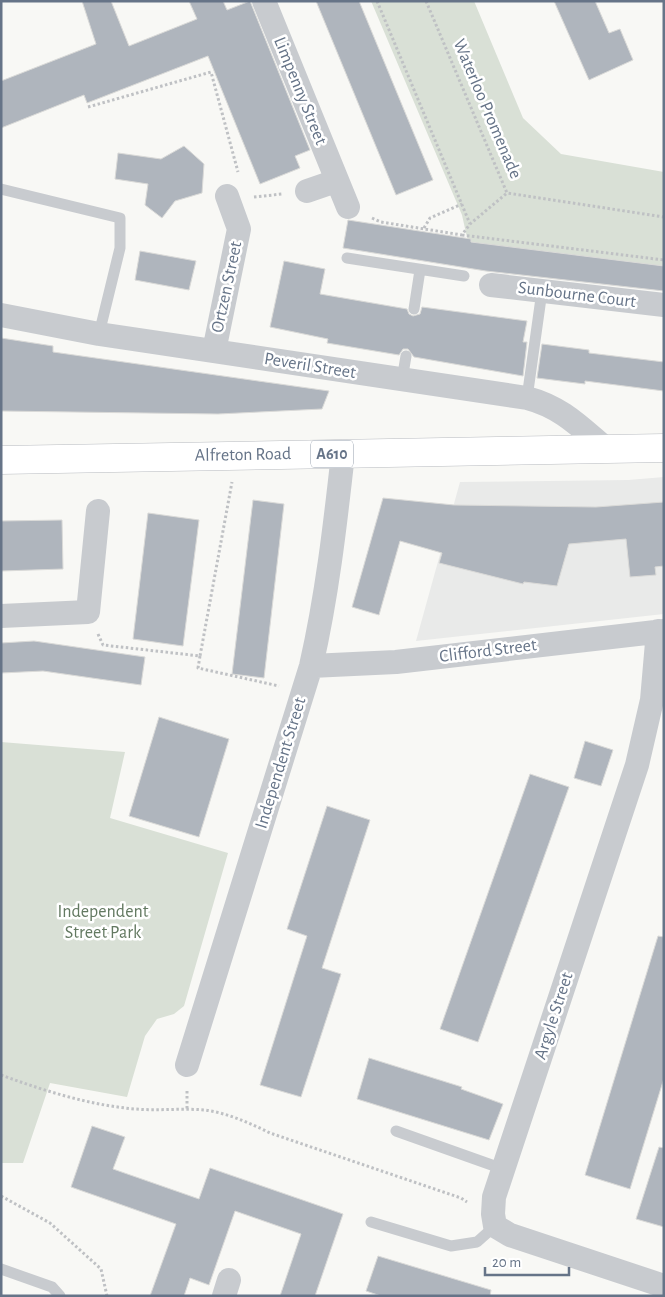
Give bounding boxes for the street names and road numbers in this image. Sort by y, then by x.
street label: Limpenny Street [270,34,330,148]
street label: Waterloo Promenade [449,37,525,181]
street label: Ortzen Street [209,239,246,334]
street label: Sunbourne Court [517,279,637,311]
street label: Peveril Street [263,350,357,382]
road number: A610 [311,440,353,468]
street label: Alfreton Road [195,445,291,465]
street label: Clifford Street [438,636,538,666]
street label: Independent Street [252,695,310,831]
street label: Argyle Street [531,970,577,1062]

